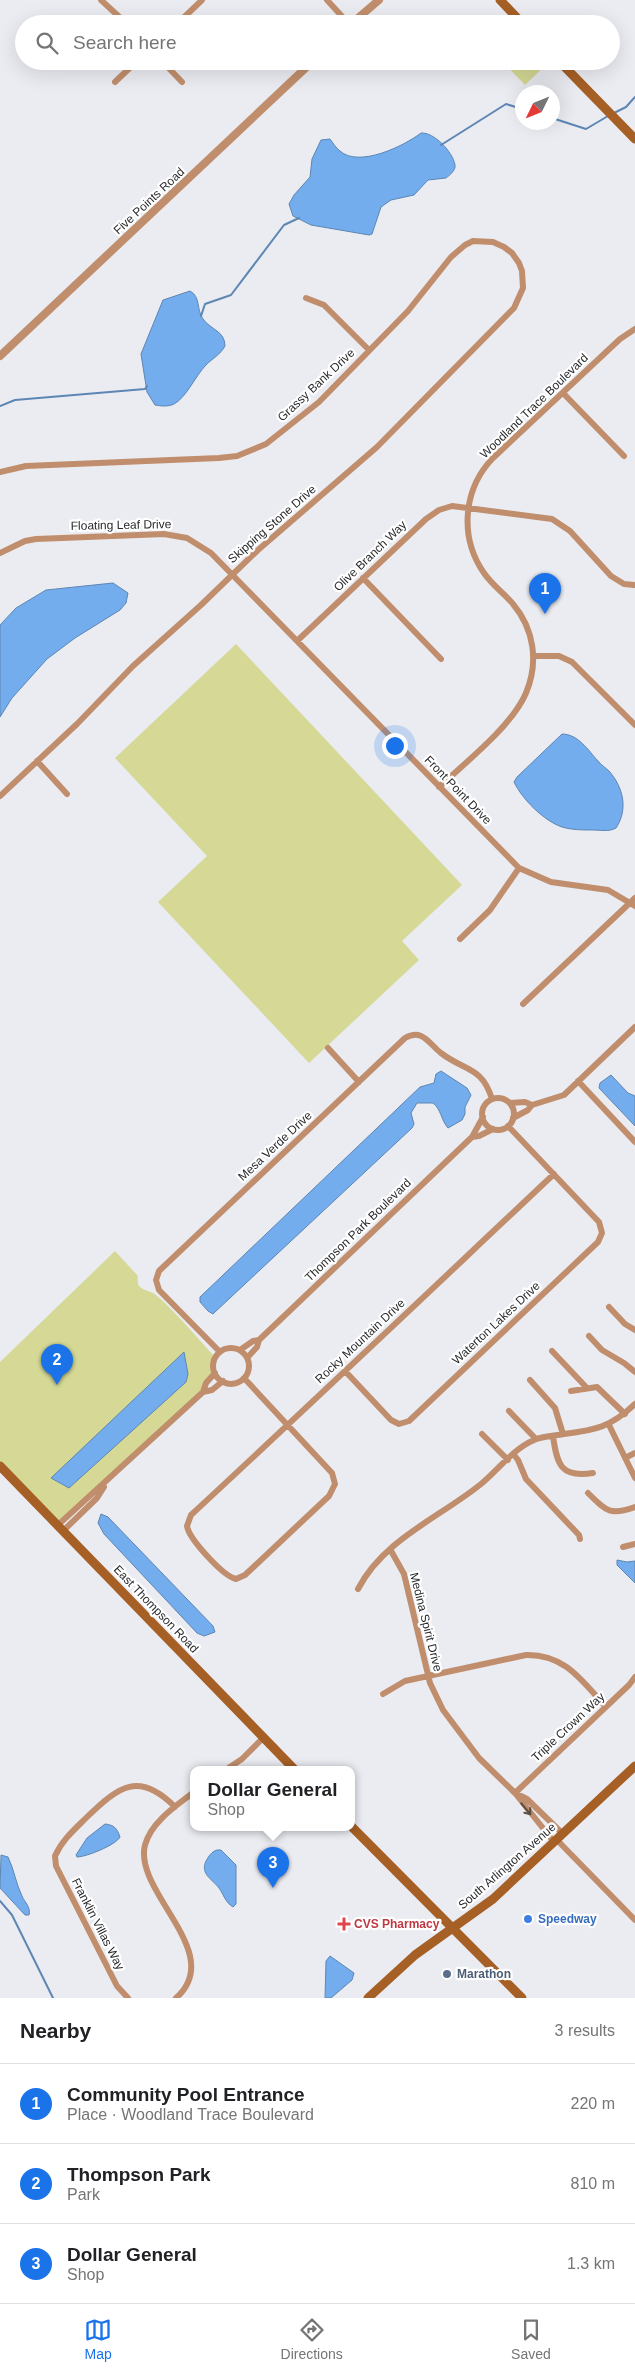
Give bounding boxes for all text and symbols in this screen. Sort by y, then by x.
search box [15,15,620,70]
icon: search [33,29,61,57]
text: Search here [73,32,177,53]
north arrow [515,85,560,130]
street label: Five Points Road [111,165,187,237]
street label: Grassy Bank Drive [275,346,358,424]
street label: Woodland Trace Boulevard [477,351,591,461]
street label: Skipping Stone Drive [225,482,319,566]
street label: Floating Leaf Drive [71,517,172,533]
street label: Olive Branch Way [331,518,409,594]
pin: 1 [529,573,561,614]
your location [382,733,408,759]
street label: Front Point Drive [422,753,495,827]
street label: Mesa Verde Drive [235,1108,315,1184]
street label: Thompson Park Boulevard [302,1176,414,1284]
street label: Waterton Lakes Drive [449,1278,543,1367]
street label: Rocky Mountain Drive [312,1296,408,1386]
pin: 2 [41,1344,73,1385]
street label: East Thompson Road [111,1562,201,1656]
street label: Medina Spirit Drive [407,1571,445,1673]
street label: Triple Crown Way [529,1690,607,1764]
popup [190,1766,355,1831]
text: Dollar General [208,1779,337,1800]
text: Shop [208,1801,245,1818]
one-way arrow [521,1803,532,1816]
street label: South Arlington Avenue [455,1820,559,1912]
pin: 3 [257,1847,289,1888]
street label: Franklin Villas Way [69,1876,127,1972]
place label: Speedway [538,1912,597,1926]
marker: Speedway [522,1913,534,1925]
place label: CVS Pharmacy [354,1917,440,1931]
marker: CVS Pharmacy [338,1918,350,1930]
place label: Marathon [457,1967,511,1981]
marker: Marathon [441,1968,453,1980]
text: Nearby [20,2019,91,2042]
text: 3 results [555,2022,615,2039]
text: Community Pool Entrance [67,2084,305,2105]
text: 1 [32,2095,40,2112]
text: 220 m [571,2095,615,2112]
text: Place · Woodland Trace Boulevard [67,2106,314,2123]
text: Thompson Park [67,2164,211,2185]
text: 2 [32,2175,40,2192]
text: 810 m [571,2175,615,2192]
text: Park [67,2186,100,2203]
text: Dollar General [67,2244,197,2265]
text: 3 [32,2255,40,2272]
text: 1.3 km [567,2255,615,2272]
text: Shop [67,2266,104,2283]
tab: Map [84,2316,112,2362]
tab: Directions [281,2316,343,2362]
tab: Saved [511,2316,551,2362]

